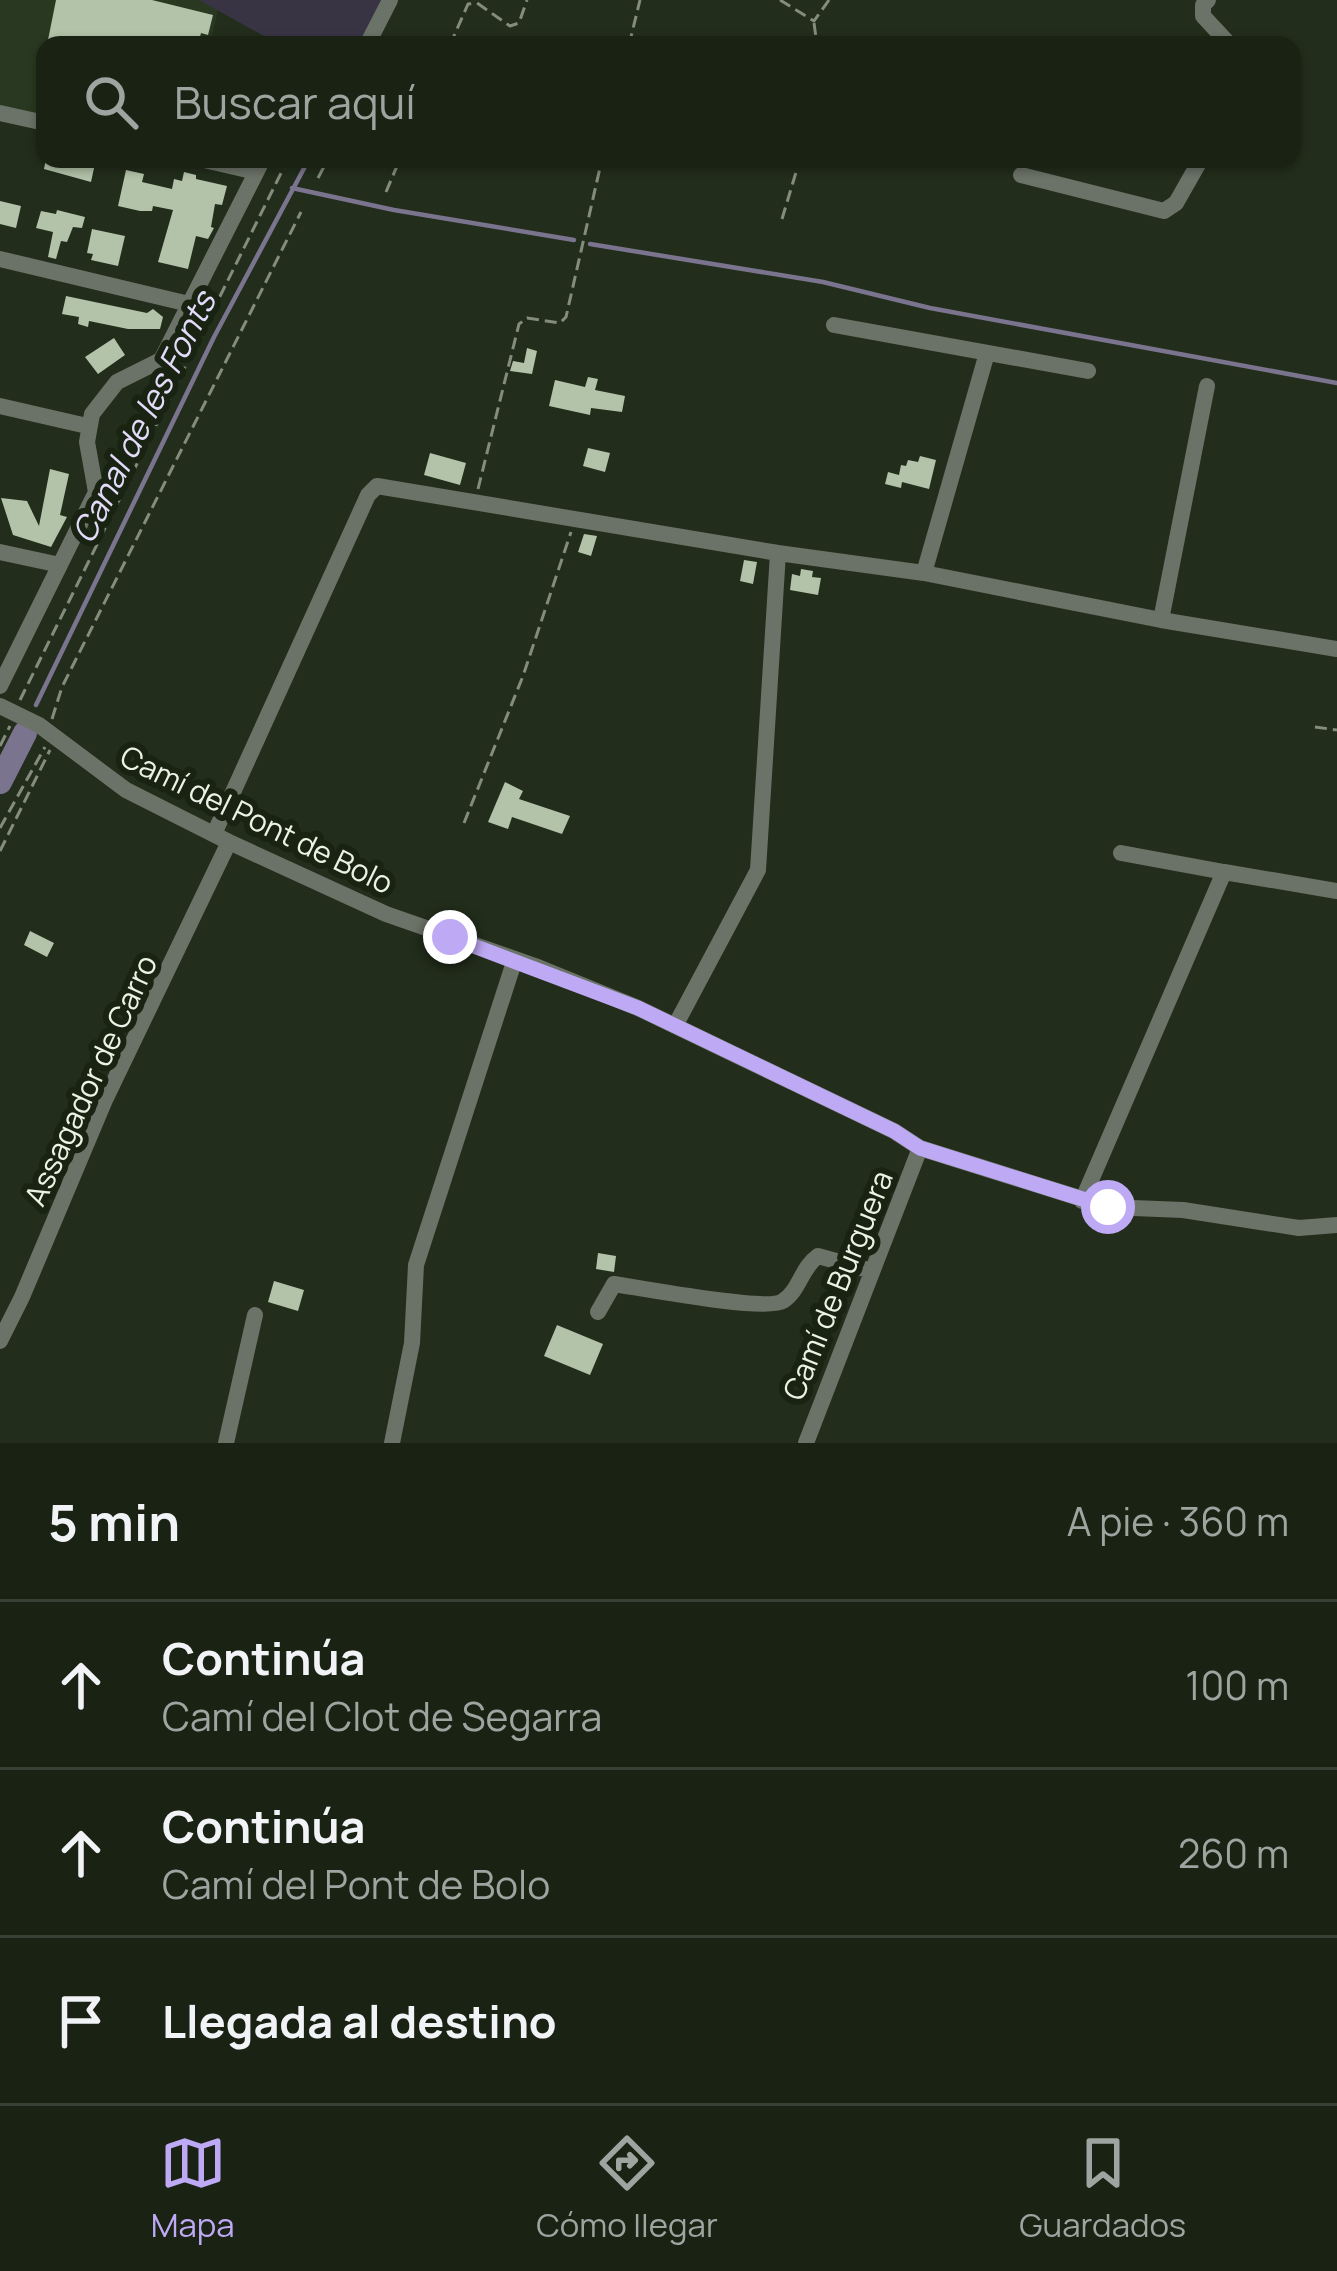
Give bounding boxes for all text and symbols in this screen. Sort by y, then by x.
search box [36,36,1301,168]
icon: search [78,69,144,135]
text: Buscar aquí [174,71,416,133]
water label: Canal de les Fonts [60,281,227,550]
street label: Camí del Pont de Bolo [114,735,400,903]
route end [423,910,477,964]
street label: Assagador de Carro [14,948,166,1212]
street label: Camí de Burguera [772,1164,902,1406]
route start [1081,1180,1135,1234]
text: 5 min [48,1487,180,1556]
text: A pie · 360 m [1067,1494,1289,1548]
text: Continúa [162,1627,366,1689]
icon: ahead [48,1652,114,1718]
text: 100 m [1185,1658,1289,1712]
text: Camí del Clot de Segarra [162,1689,602,1743]
text: Continúa [162,1795,366,1857]
icon: ahead [48,1820,114,1886]
text: 260 m [1178,1826,1289,1880]
text: Camí del Pont de Bolo [162,1857,550,1911]
icon: arrive [48,1988,114,2054]
text: Llegada al destino [162,1990,557,2052]
tab: Mapa [151,2130,235,2247]
tab: Cómo llegar [536,2130,718,2247]
tab: Guardados [1019,2130,1186,2247]

